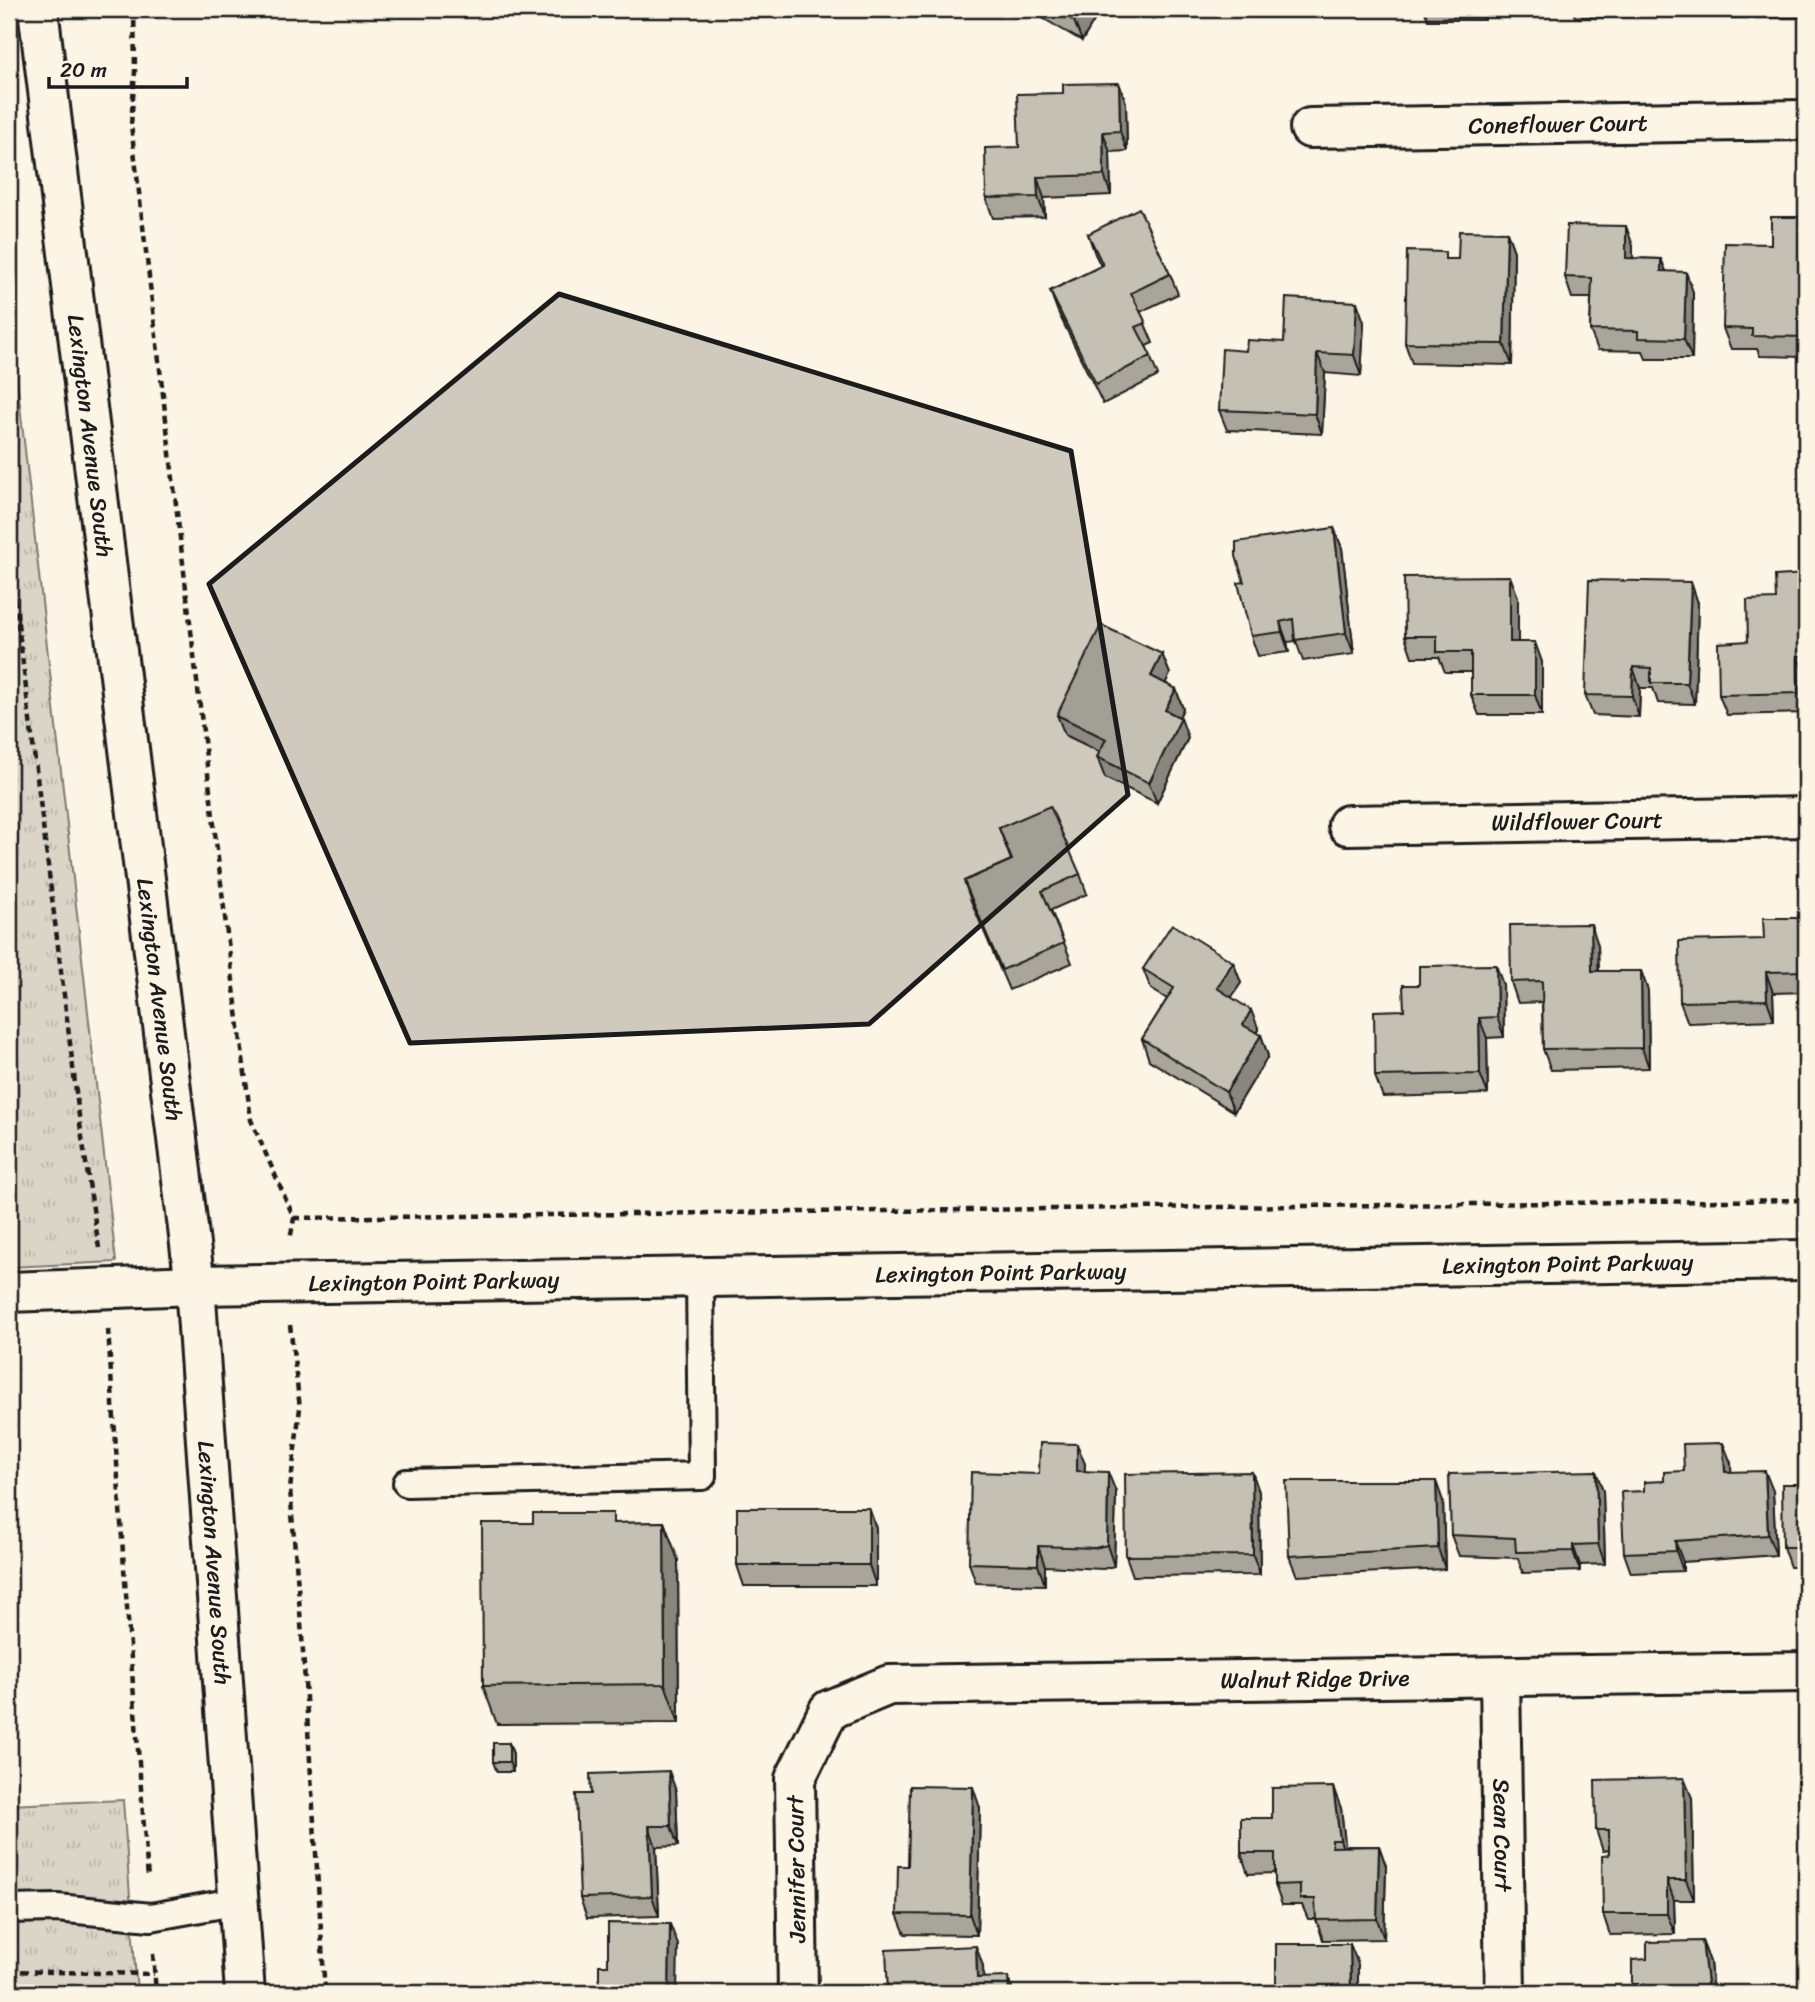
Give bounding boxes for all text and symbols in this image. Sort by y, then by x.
scale bar [49,46,187,90]
text: 20 m [60,51,107,89]
street label: Coneflower Court [1468,103,1648,146]
street label: Lexington Avenue South [55,312,125,560]
street label: Wildflower Court [1491,800,1663,843]
street label: Lexington Avenue South [124,876,195,1123]
street label: Lexington Point Parkway [1442,1242,1694,1287]
street label: Lexington Point Parkway [875,1251,1127,1295]
street label: Lexington Point Parkway [308,1259,560,1304]
street label: Lexington Avenue South [185,1439,243,1686]
street label: Walnut Ridge Drive [1220,1658,1410,1701]
street label: Sean Court [1481,1778,1523,1894]
street label: Jennifer Court [775,1793,818,1944]

